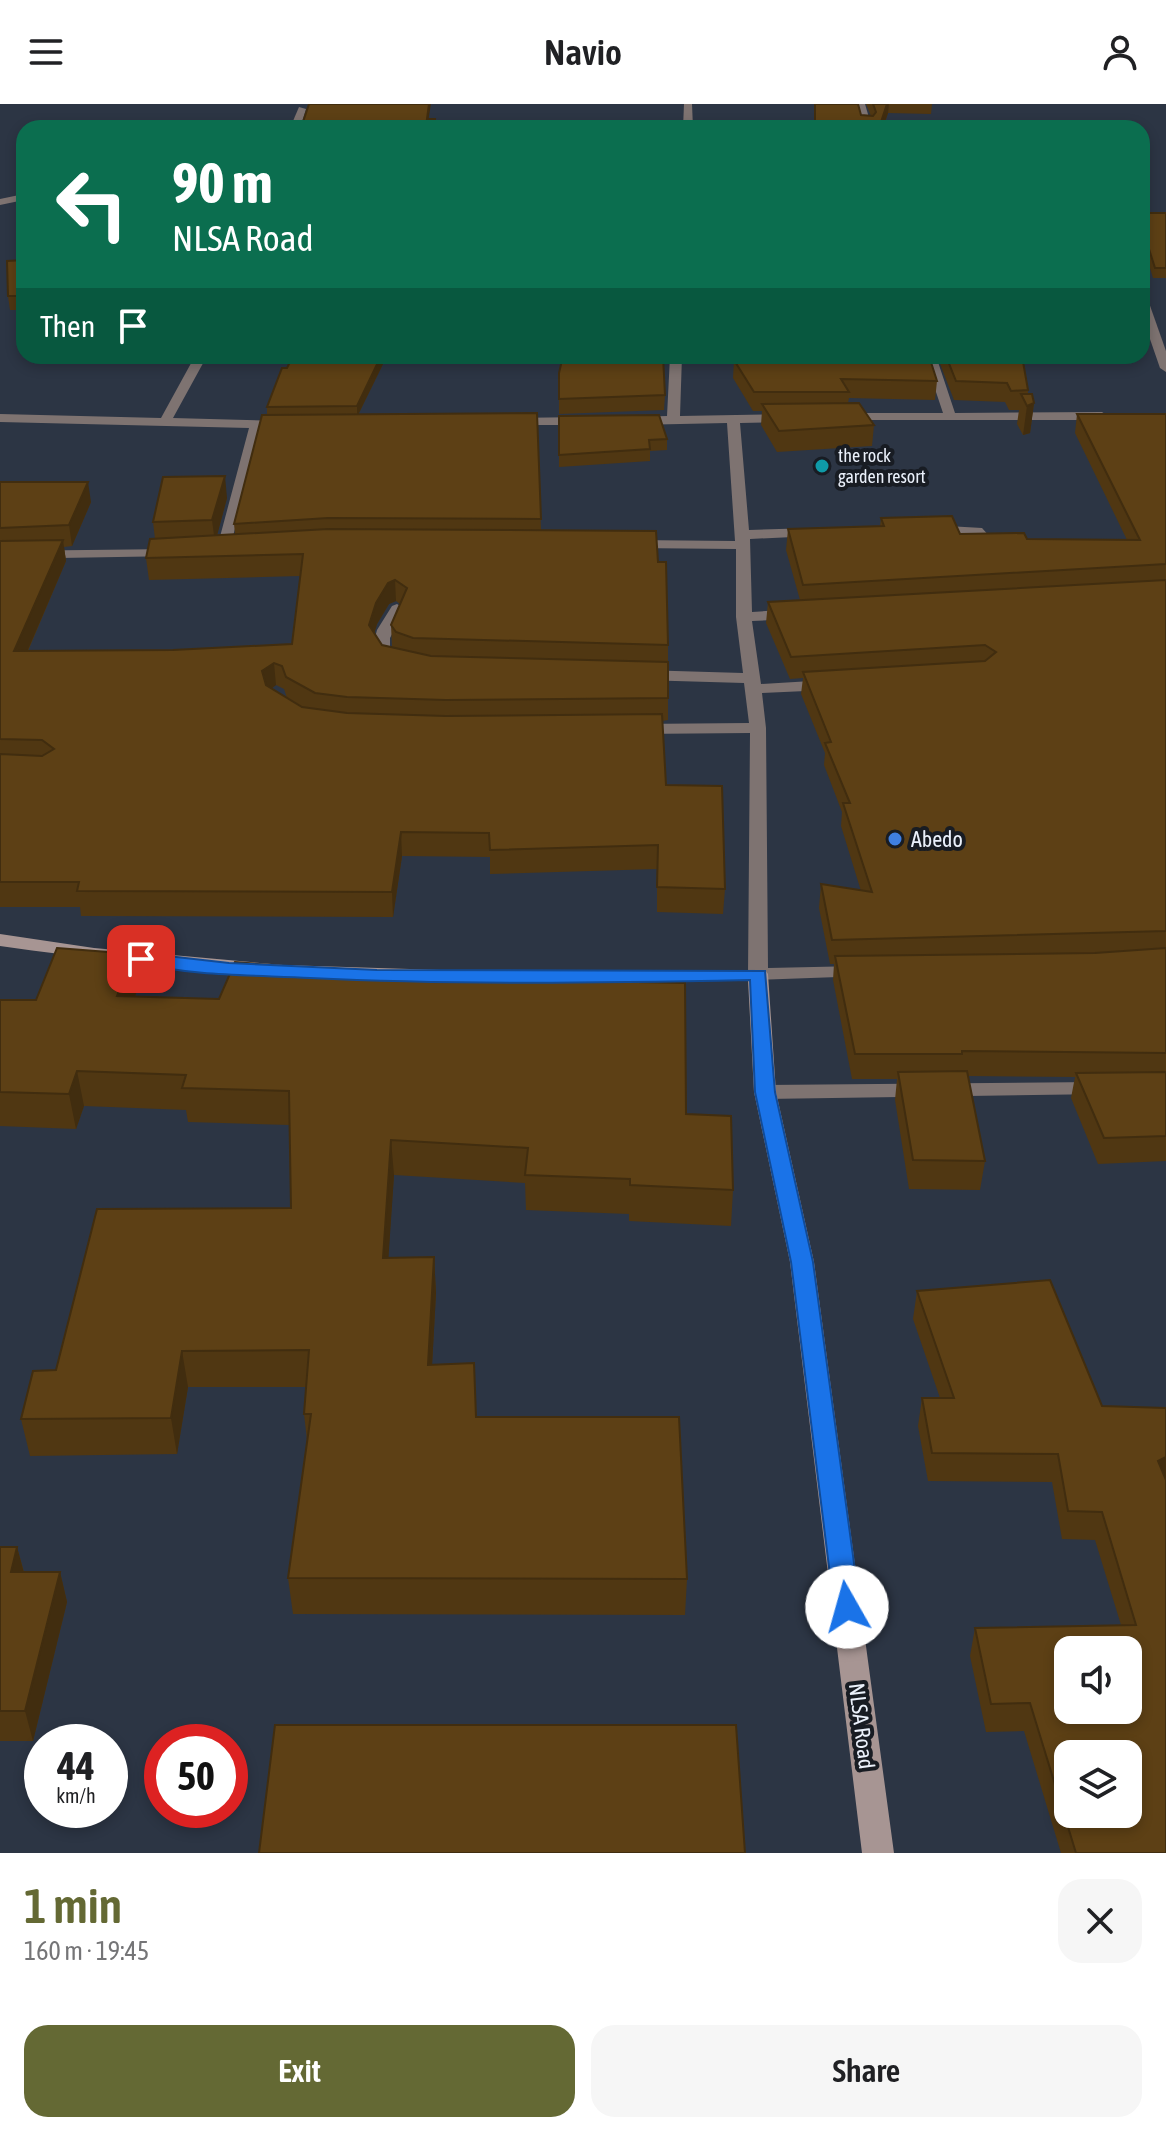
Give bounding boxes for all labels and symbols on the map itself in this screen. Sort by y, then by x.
place label: the rock garden resort [838,445,926,487]
marker: the rock garden resort [813,457,831,475]
place label: Abedo [911,826,963,852]
marker: Abedo [886,830,904,848]
pin [107,925,175,993]
position arrow [805,1565,889,1649]
street label: NLSA Road [844,1681,880,1771]
speed limit sign: 50 [144,1724,248,1828]

